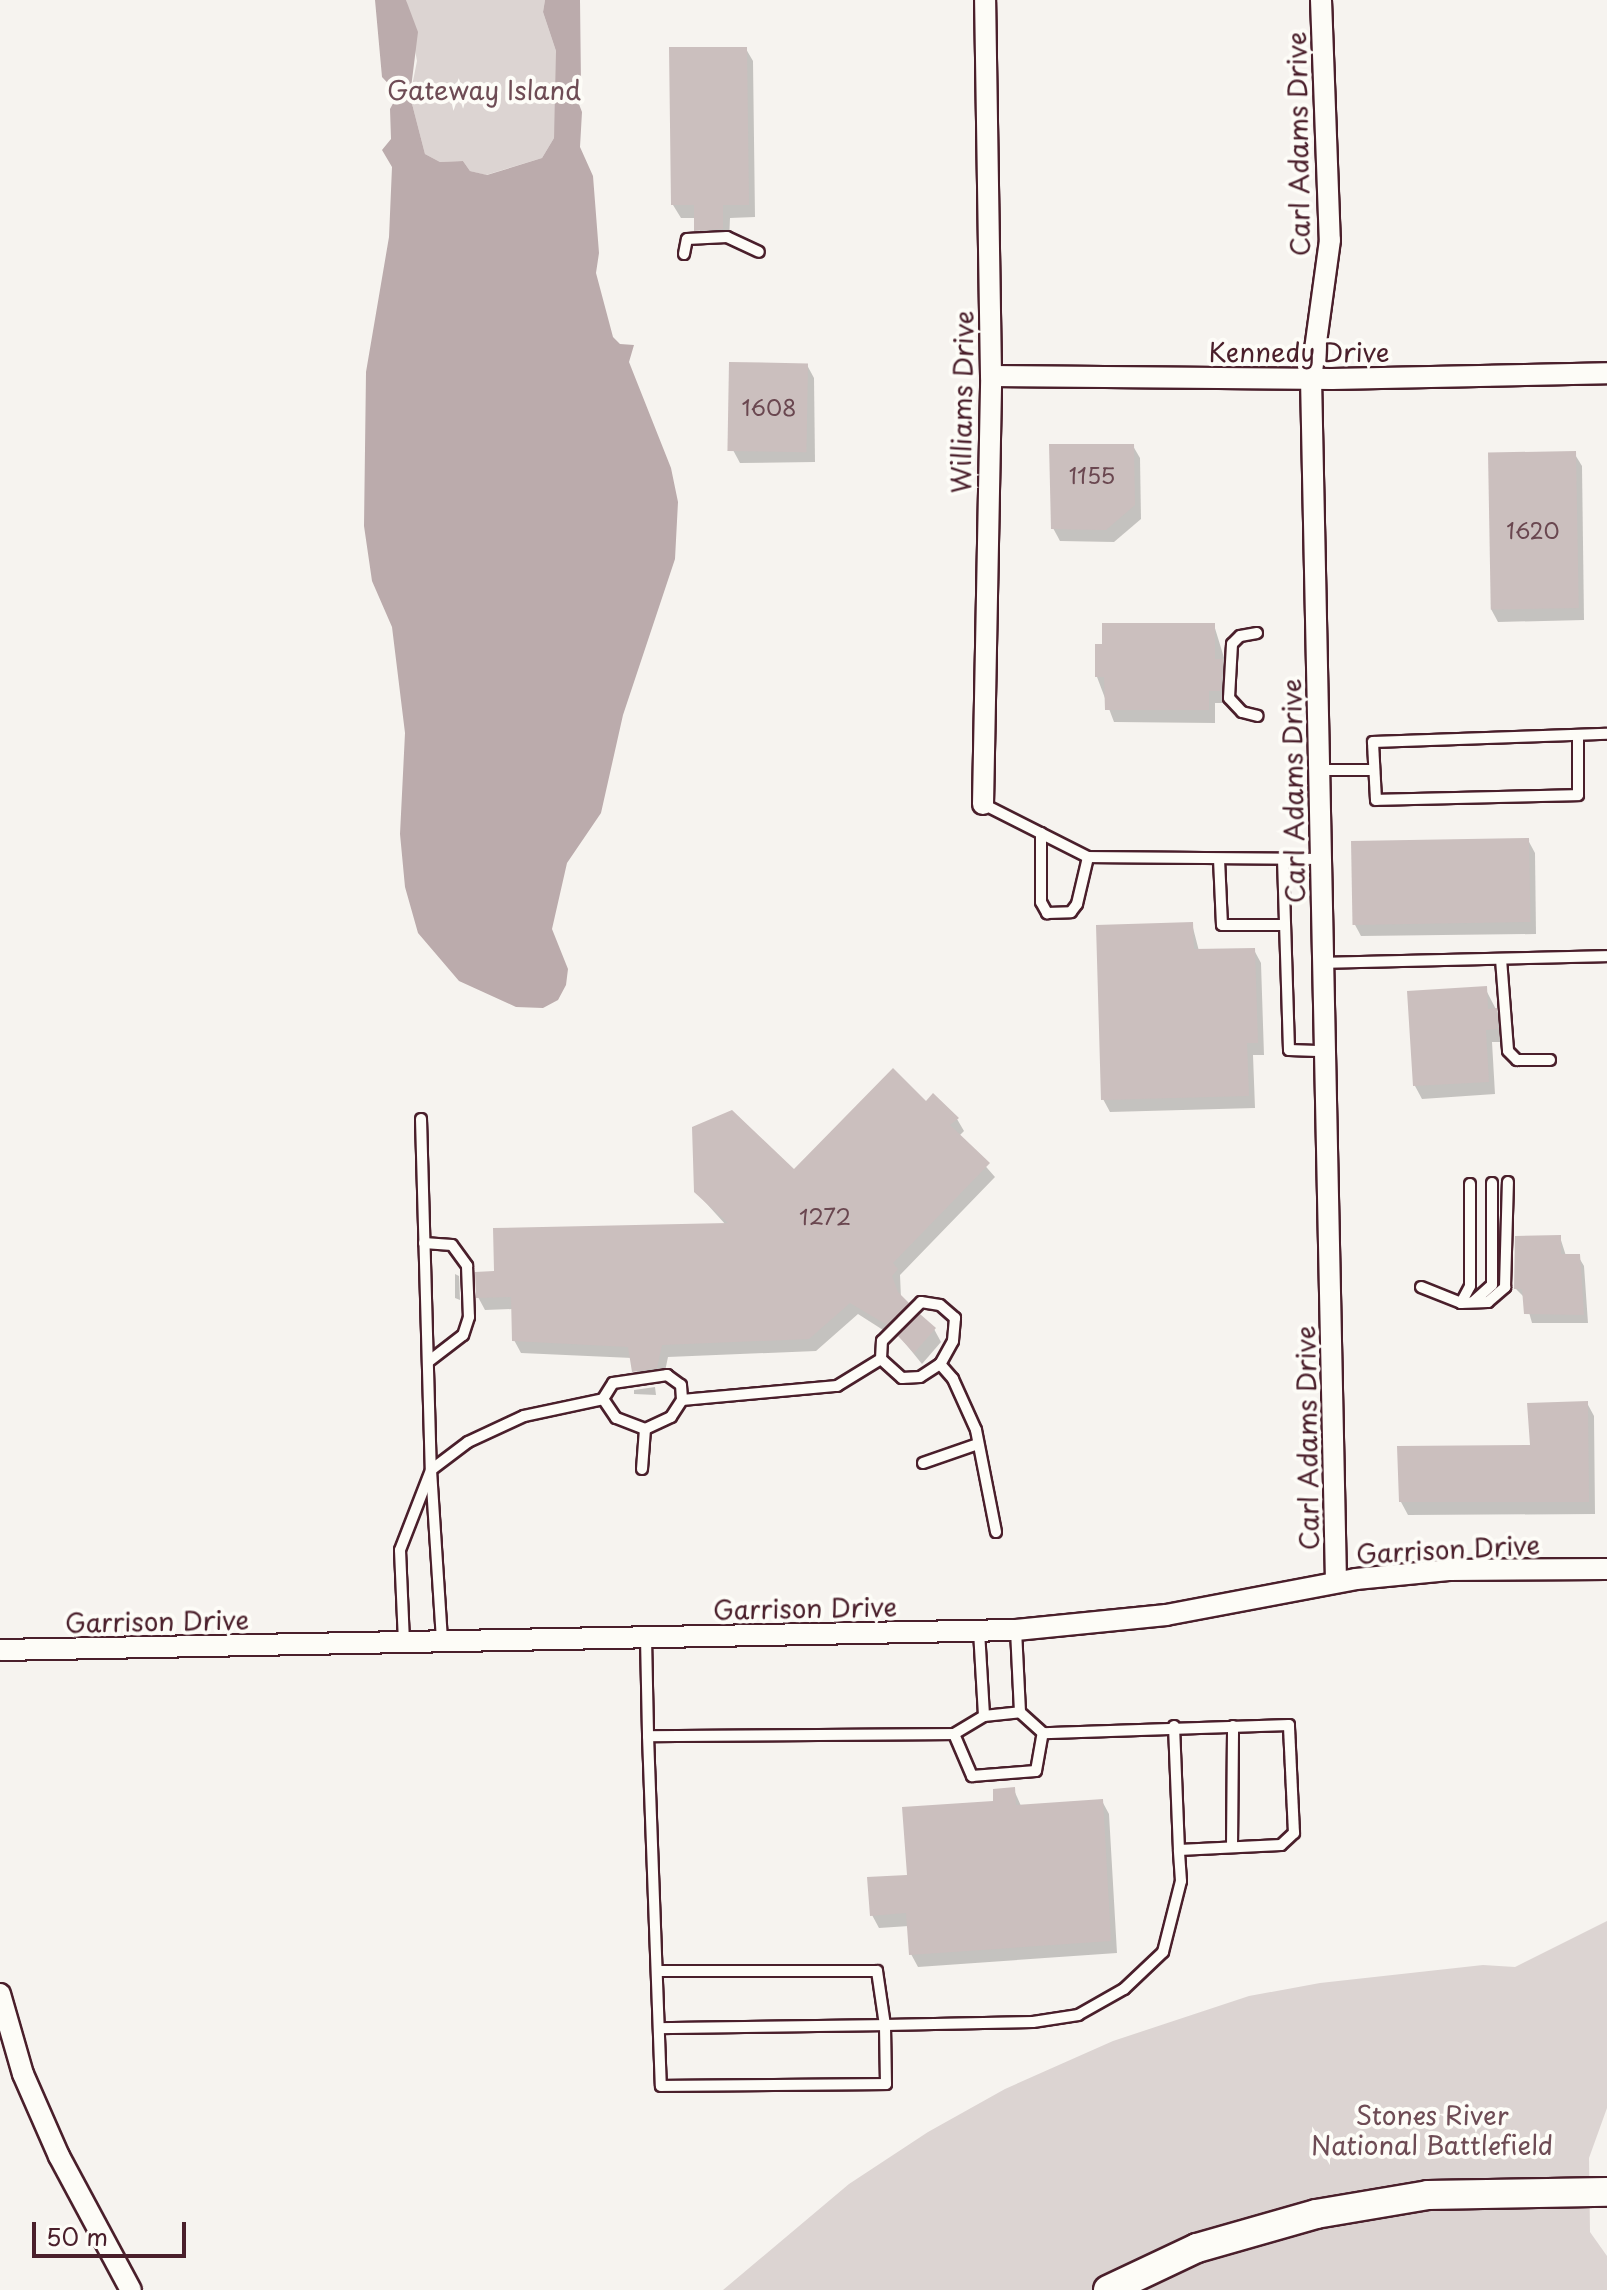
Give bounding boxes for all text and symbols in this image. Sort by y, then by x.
street label: Carl Adams Drive [1280,31,1316,257]
park label: Gateway Island [387,74,581,106]
street label: Williams Drive [945,310,979,494]
street label: Kennedy Drive [1208,336,1390,368]
house number: 1608 [742,394,796,420]
house number: 1155 [1069,462,1115,488]
house number: 1620 [1506,517,1560,543]
street label: Carl Adams Drive [1275,678,1311,904]
house number: 1272 [799,1203,851,1229]
street label: Carl Adams Drive [1289,1325,1325,1551]
street label: Garrison Drive [1356,1529,1540,1569]
street label: Garrison Drive [713,1591,897,1625]
street label: Garrison Drive [65,1604,249,1638]
park label: Stones River National Battlefield [1311,2099,1553,2160]
scale bar [36,2206,190,2256]
text: 50 m [46,2218,108,2254]

